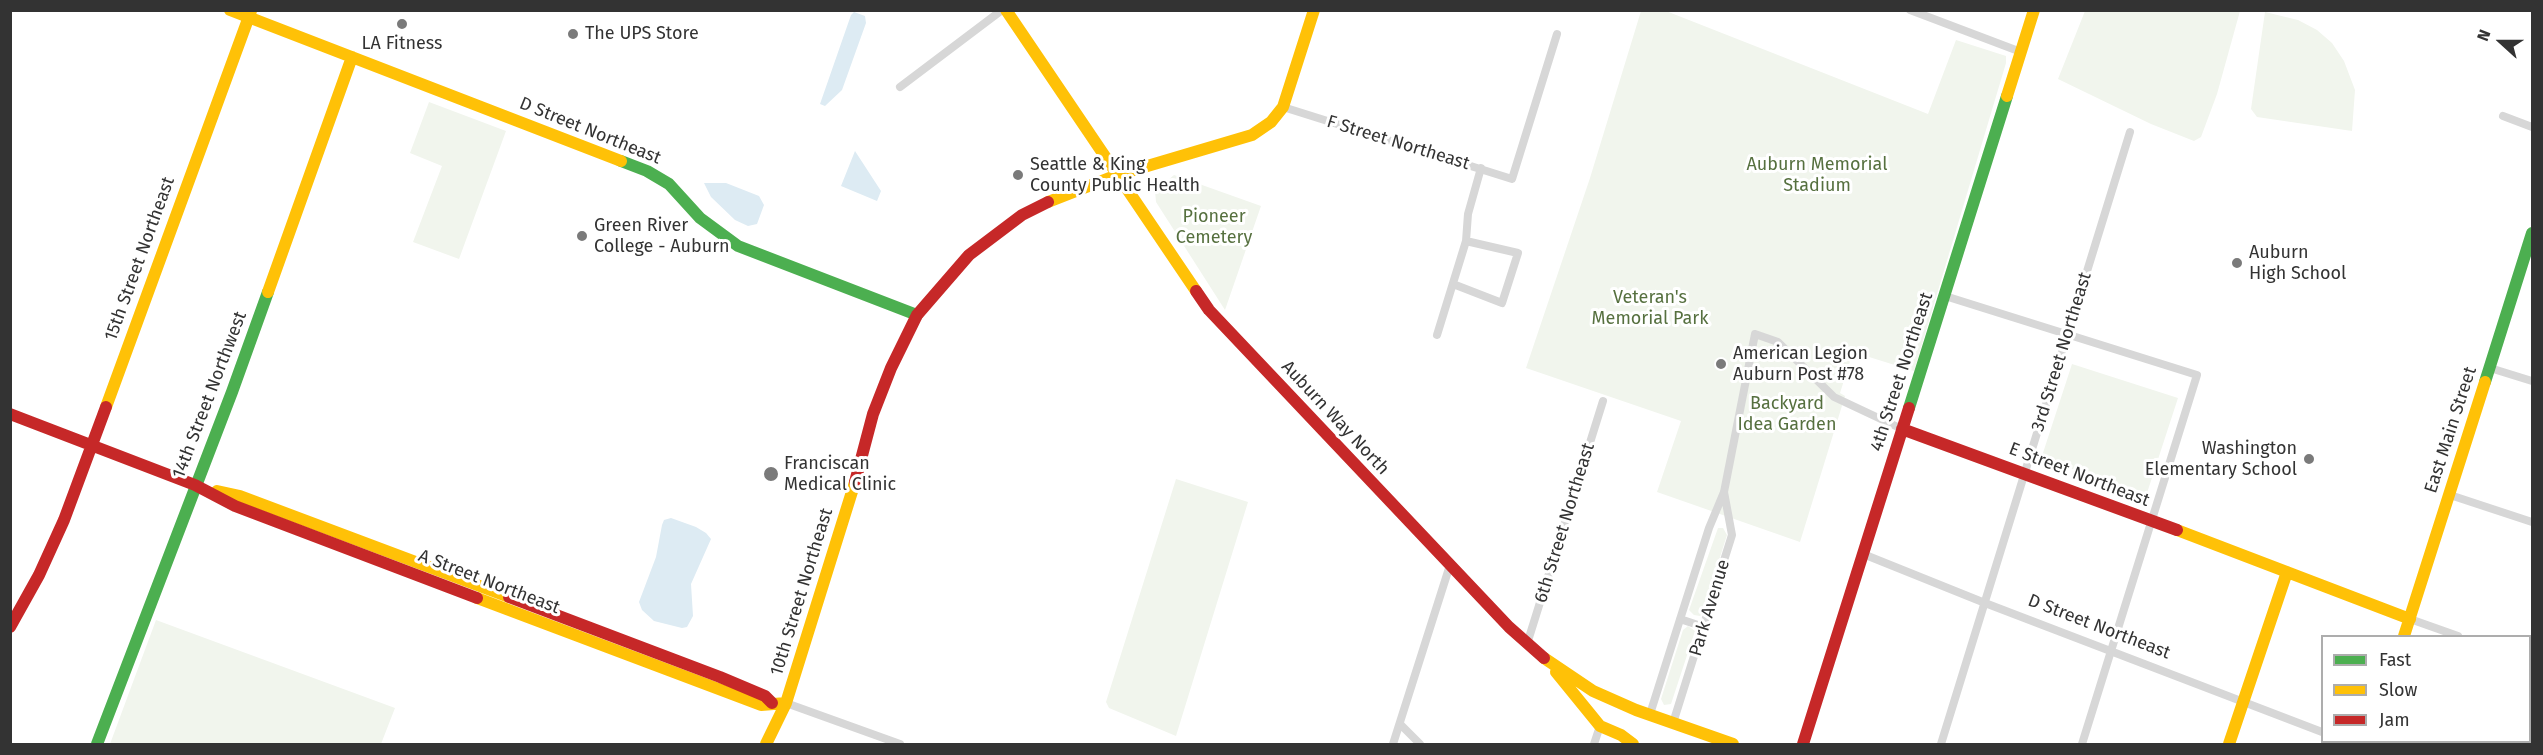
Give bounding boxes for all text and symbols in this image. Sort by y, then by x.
north arrow [2471,12,2531,72]
marker: LA Fitness [395,17,409,31]
place label: The UPS Store [585,23,699,45]
marker: The UPS Store [566,27,580,41]
text: N [2473,27,2494,44]
place label: LA Fitness [362,33,442,55]
street label: D Street Northeast [516,93,664,169]
street label: F Street Northeast [1324,111,1472,175]
place label: Seattle & King County Public Health [1030,154,1200,196]
park label: Auburn Memorial Stadium [1747,154,1887,196]
marker: Seattle & King County Public Health [1011,168,1025,182]
street label: 15th Street Northeast [100,174,180,344]
park label: Pioneer Cemetery [1176,206,1252,248]
place label: Green River College - Auburn [594,215,730,258]
marker: Green River College - Auburn [575,229,589,243]
place label: Auburn High School [2249,242,2346,284]
marker: Auburn High School [2230,256,2244,270]
street label: 3rd Street Northeast [2027,270,2097,434]
park label: Veteran's Memorial Park [1592,287,1708,330]
street label: 4th Street Northeast [1866,290,1938,454]
street label: 14th Street Northwest [168,308,252,482]
place label: American Legion Auburn Post #78 [1733,343,1868,386]
street label: Auburn Way North [1276,356,1394,480]
marker: American Legion Auburn Post #78 [1714,357,1728,371]
street label: East Main Street [2420,364,2482,496]
park label: Backyard Idea Garden [1738,393,1836,436]
street label: E Street Northeast [2006,438,2152,512]
place label: Washington Elementary School [2145,438,2297,480]
street label: 6th Street Northeast [1530,440,1600,606]
marker: Washington Elementary School [2302,452,2316,466]
place label: Franciscan Medical Clinic [784,453,896,496]
marker: Franciscan Medical Clinic [762,465,780,483]
street label: 10th Street Northeast [766,506,838,678]
street label: A Street Northeast [415,545,563,619]
street label: Park Avenue [1685,557,1735,659]
street label: D Street Northeast [2025,590,2173,664]
legend [2321,635,2531,743]
text: Fast [2379,649,2411,671]
text: Slow [2379,679,2417,701]
text: Jam [2379,709,2410,731]

